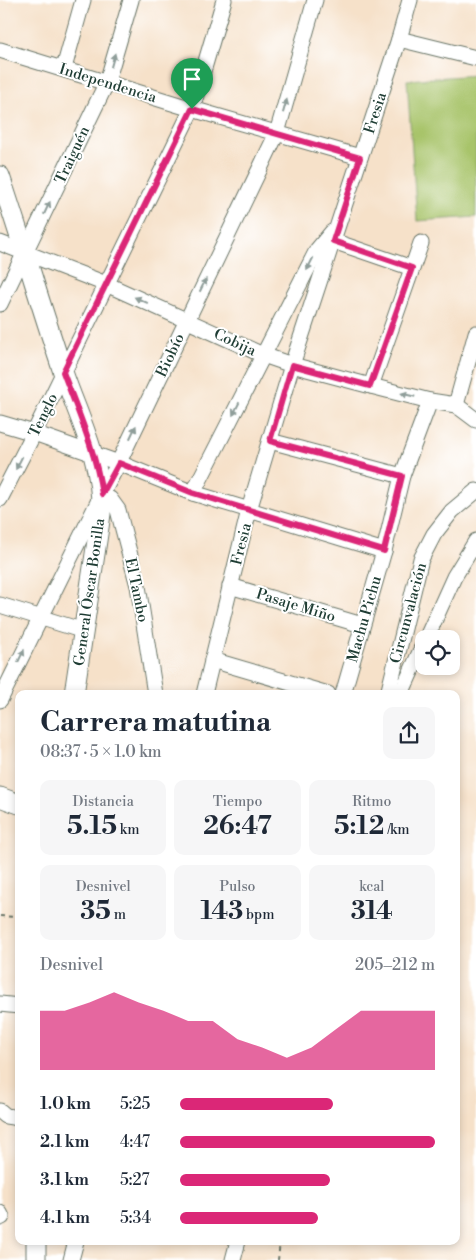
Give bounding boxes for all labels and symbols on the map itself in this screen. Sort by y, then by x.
one-way arrow [110,52,118,67]
pin [171,58,213,109]
street label: Independencia [57,60,159,107]
street label: Fresia [360,90,391,136]
one-way arrow [281,98,289,113]
street label: Traiguén [51,123,94,187]
one-way arrow [43,201,51,215]
one-way arrow [306,257,314,272]
one-way arrow [199,278,207,293]
one-way arrow [134,295,148,303]
street label: Cobija [211,324,259,361]
street label: Biobío [152,330,189,381]
street label: Tenglo [25,390,62,440]
one-way arrow [401,391,416,399]
one-way arrow [232,402,240,416]
one-way arrow [130,425,138,439]
one-way arrow [15,455,23,470]
street label: General Óscar Bonilla [69,516,109,667]
street label: Fresia [227,521,256,567]
street label: El Tambo [120,556,153,624]
street label: Circunvalación [386,561,431,666]
street label: Machu Pichu [343,573,386,665]
street label: Pasaje Miño [254,584,338,627]
one-way arrow [17,648,25,663]

